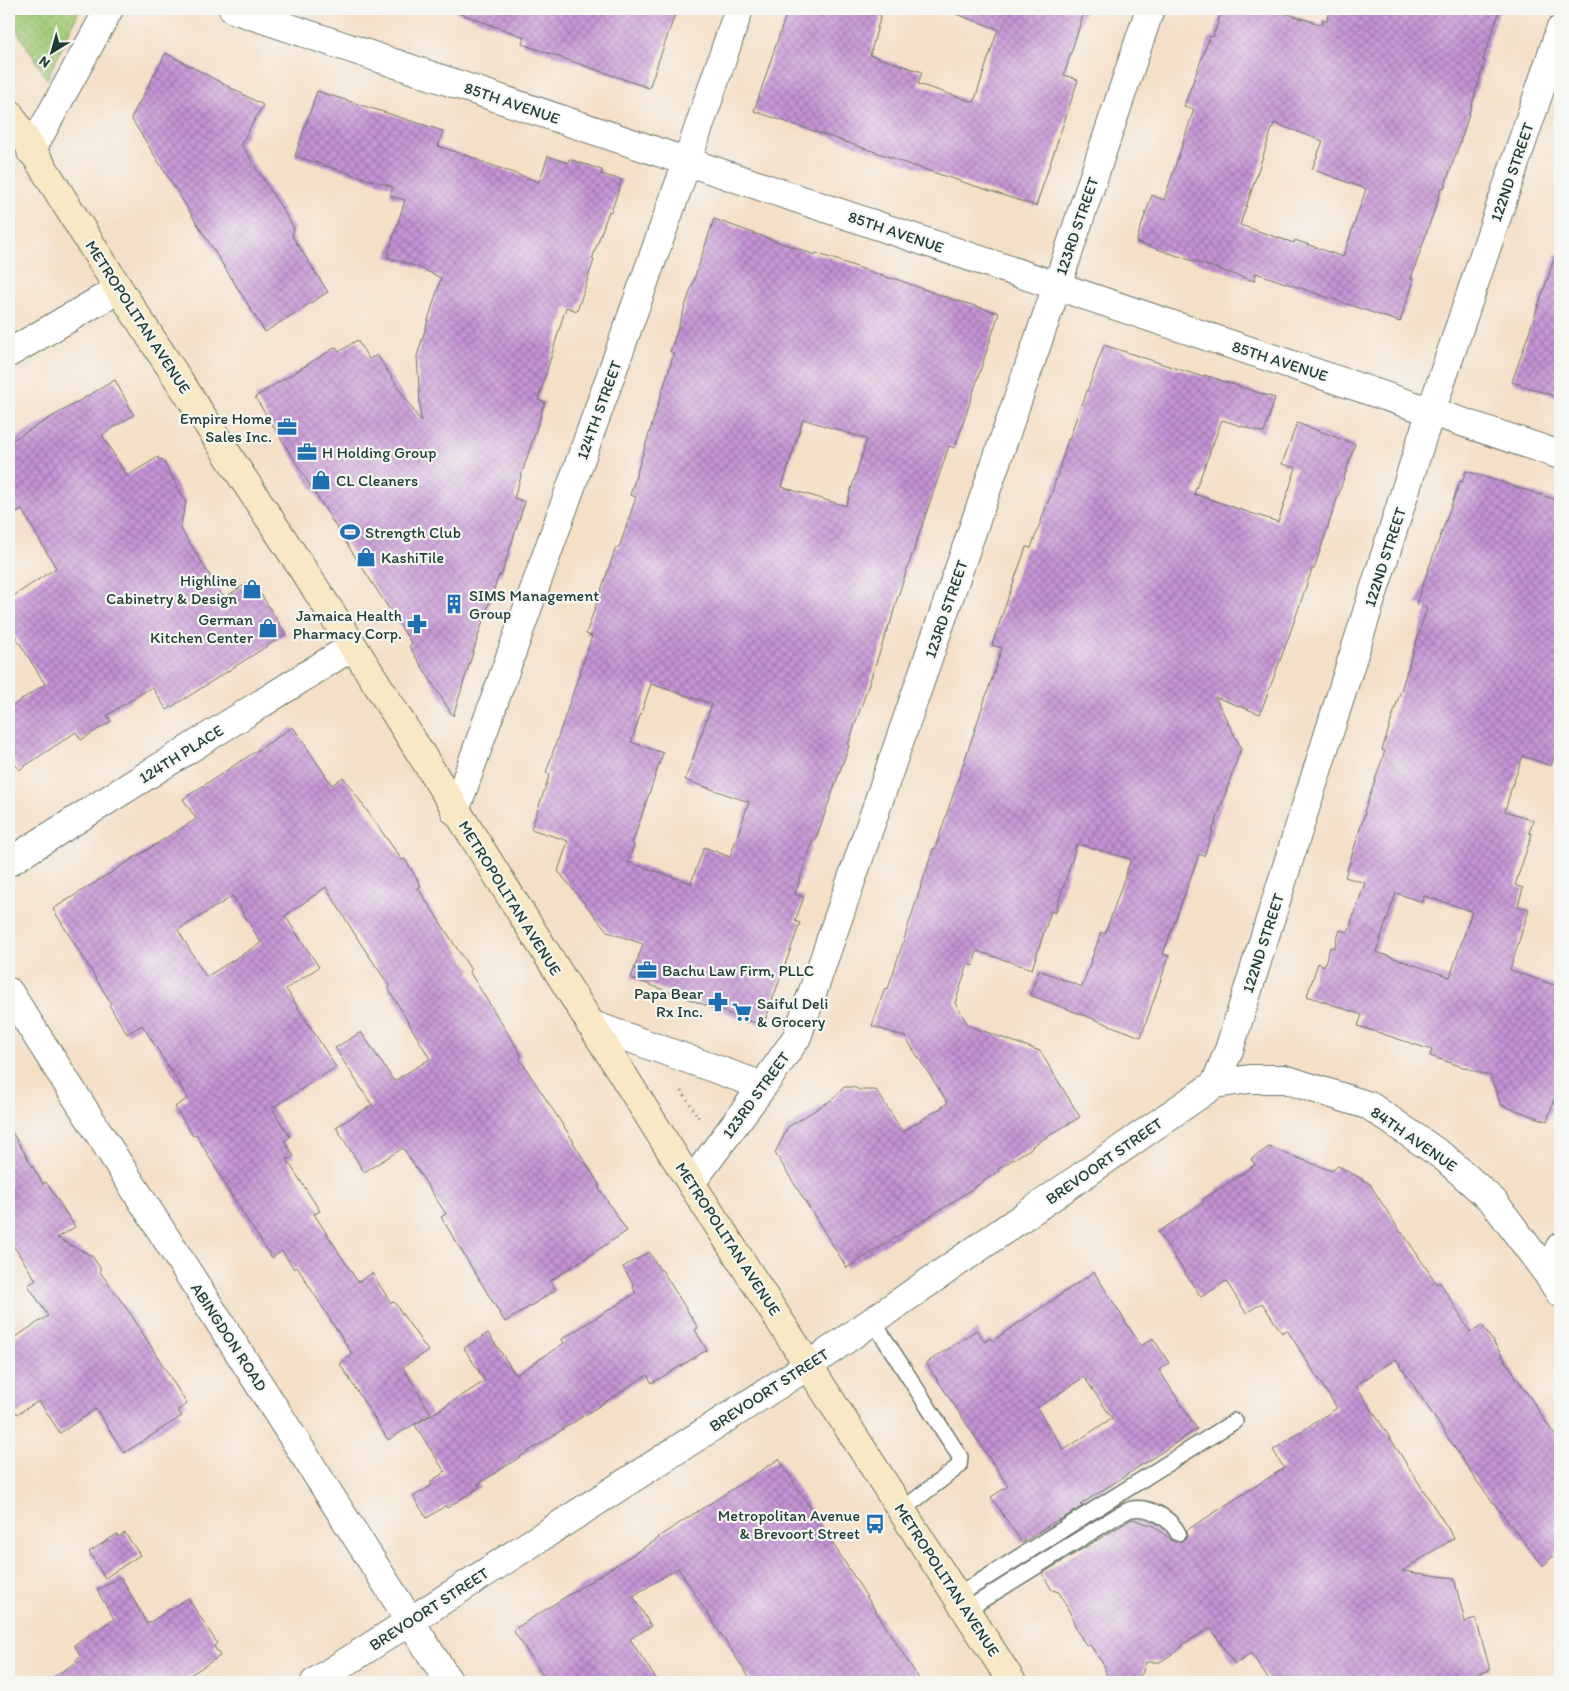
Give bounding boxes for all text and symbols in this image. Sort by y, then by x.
north arrow [28,28,78,78]
text: N [36,52,53,72]
street label: 85TH AVENUE [462,78,562,128]
street label: 122ND STREET [1486,120,1538,224]
street label: 123RD STREET [1051,174,1103,278]
street label: 85TH AVENUE [846,207,946,257]
street label: METROPOLITAN AVENUE [81,237,195,397]
street label: 85TH AVENUE [1230,337,1330,385]
street label: 124TH STREET [572,358,626,462]
place label: Empire Home Sales Inc. [180,409,272,446]
office icon: Empire Home Sales Inc. [276,416,298,438]
office icon: H Holding Group [296,441,318,463]
place label: H Holding Group [322,443,437,462]
shop icon: CL Cleaners [310,469,332,491]
place label: CL Cleaners [336,471,418,490]
street label: 122ND STREET [1360,505,1410,609]
sports icon: Strength Club [339,521,361,543]
place label: Strength Club [365,523,461,542]
shop icon: KashiTile [355,546,377,568]
place label: KashiTile [381,548,444,567]
street label: 123RD STREET [920,557,972,661]
place label: Highline Cabinetry & Design [106,571,237,608]
shop icon: Highline Cabinetry & Design [241,578,263,600]
place label: SIMS Management Group [469,586,599,623]
building icon: SIMS Management Group [443,593,465,615]
place label: Jamaica Health Pharmacy Corp. [293,606,402,643]
place label: German Kitchen Center [150,610,254,647]
pharmacy icon: Jamaica Health Pharmacy Corp. [406,613,428,635]
shop icon: German Kitchen Center [257,617,279,639]
street label: 124TH PLACE [135,720,227,788]
street label: METROPOLITAN AVENUE [455,817,566,979]
street label: 122ND STREET [1238,891,1288,995]
office icon: Bachu Law Firm, PLLC [636,959,658,981]
place label: Bachu Law Firm, PLLC [662,961,814,980]
place label: Papa Bear Rx Inc. [634,984,703,1021]
pharmacy icon: Papa Bear Rx Inc. [707,991,729,1013]
place label: Saiful Deli & Grocery [757,994,828,1031]
supermarket icon: Saiful Deli & Grocery [731,1001,753,1023]
street label: 123RD STREET [718,1048,794,1142]
street label: 84TH AVENUE [1367,1102,1461,1176]
street label: BREVOORT STREET [1042,1113,1166,1209]
street label: METROPOLITAN AVENUE [671,1159,785,1319]
street label: ABINGDON ROAD [187,1279,271,1395]
street label: BREVOORT STREET [706,1344,832,1436]
street label: METROPOLITAN AVENUE [890,1500,1004,1660]
place label: Metropolitan Avenue & Brevoort Street [718,1506,860,1543]
bus stop icon: Metropolitan Avenue & Brevoort Street [864,1513,886,1535]
street label: BREVOORT STREET [366,1563,492,1655]

